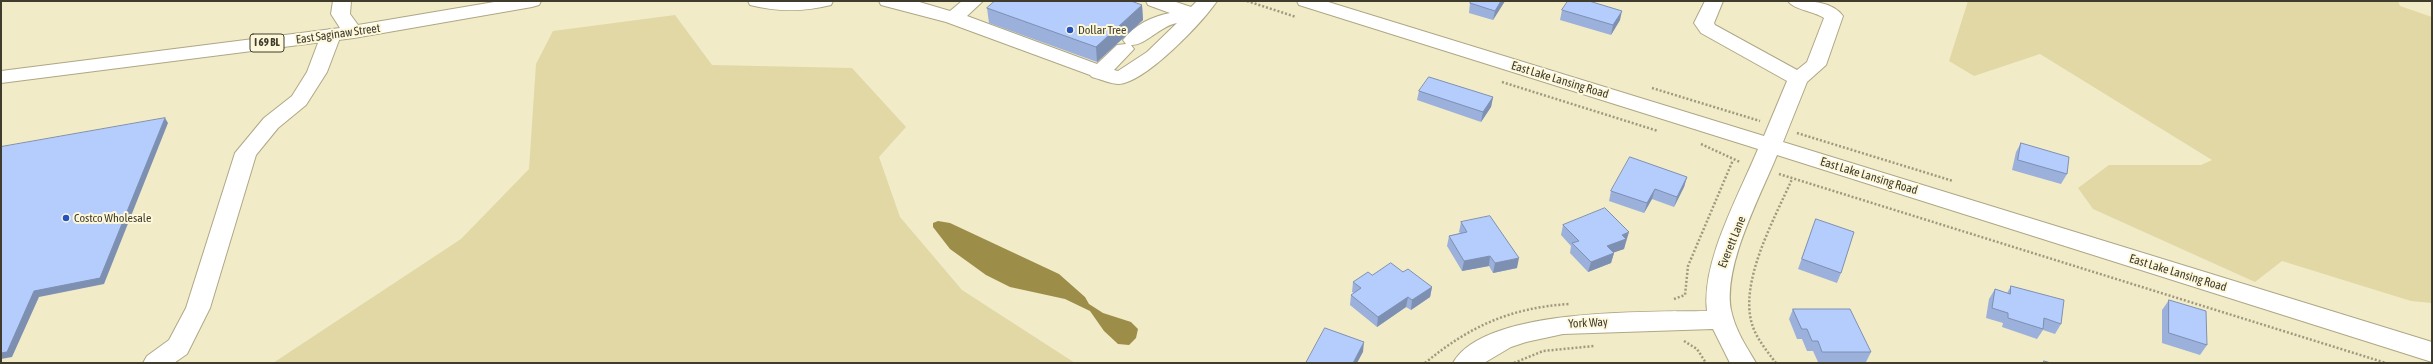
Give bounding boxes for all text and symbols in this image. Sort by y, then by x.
street label: East Saginaw Street [295,21,381,47]
place label: Dollar Tree [1078,23,1126,37]
marker: Dollar Tree [1065,25,1075,35]
road number: I 69 BL [250,34,284,52]
street label: East Lake Lansing Road [1510,58,1610,102]
street label: East Lake Lansing Road [1819,154,1919,198]
place label: Costco Wholesale [74,211,151,225]
marker: Costco Wholesale [61,213,71,223]
street label: Everett Lane [1715,214,1749,270]
street label: East Lake Lansing Road [2128,251,2228,295]
street label: York Way [1568,315,1608,331]

